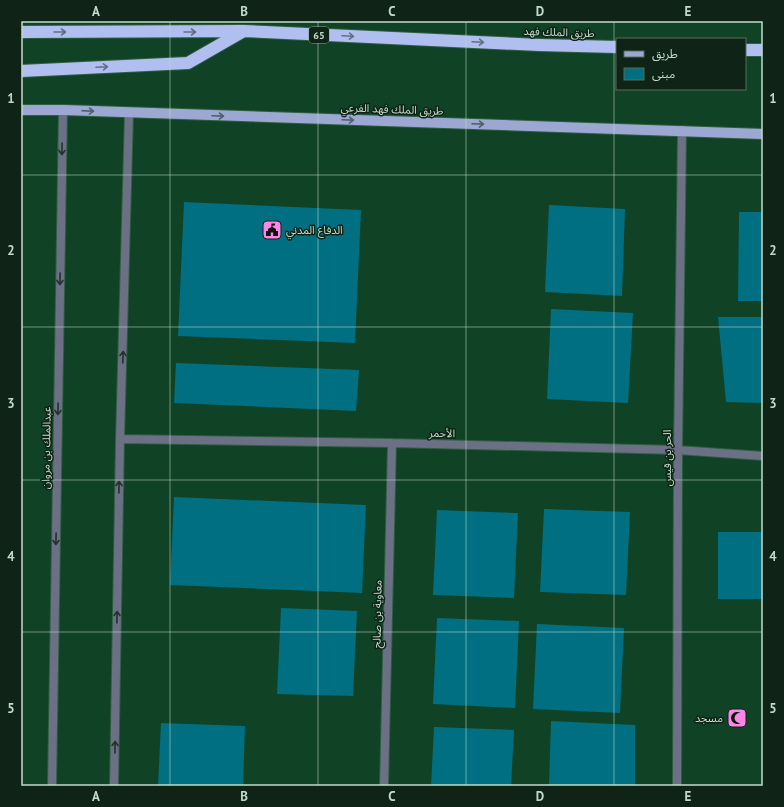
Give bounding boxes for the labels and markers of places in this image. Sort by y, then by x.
public building icon: الدفاع المدني [261,219,283,241]
place label: الدفاع المدني [286,223,343,240]
mosque icon: مسجد [726,707,748,729]
place label: مسجد [695,711,723,725]

